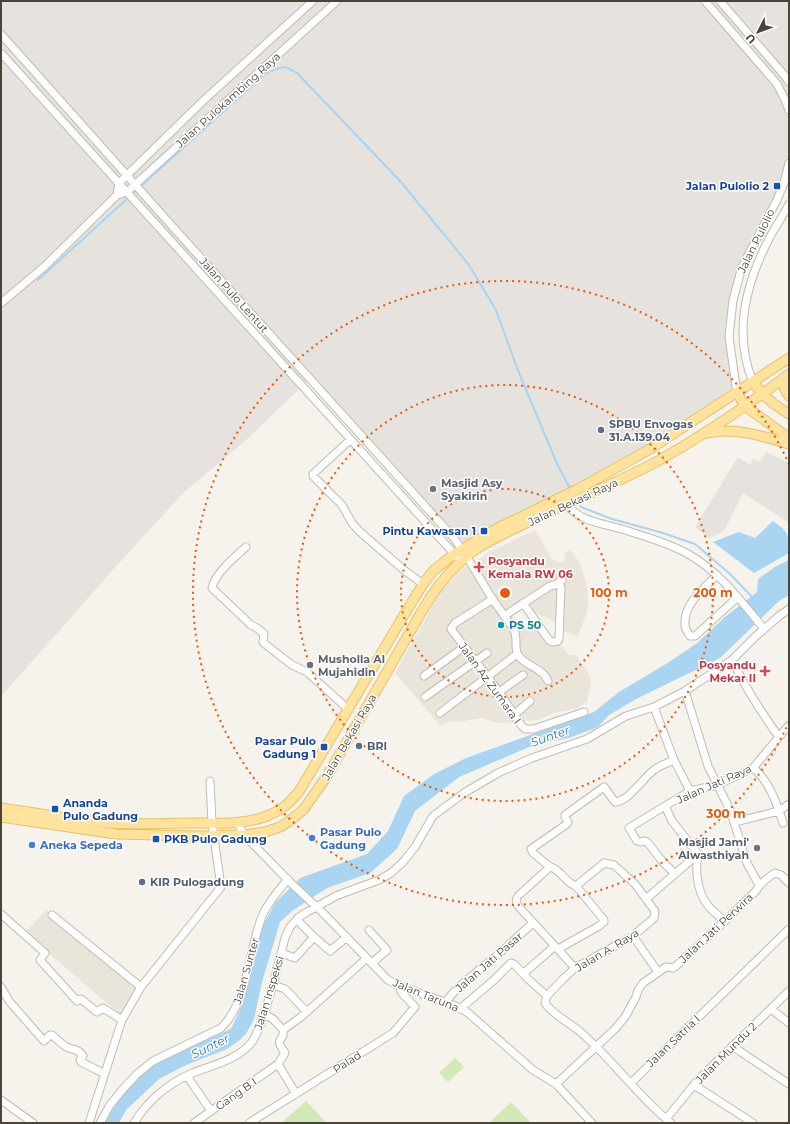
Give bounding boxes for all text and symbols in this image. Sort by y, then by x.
north arrow [738,12,778,52]
text: U [742,31,759,47]
street label: Jalan Pulokambing Raya [172,49,283,151]
place label: Jalan Pulolio 2 [685,179,770,193]
marker: Jalan Pulolio 2 [772,181,782,191]
street label: Jalan Pulolio [734,207,778,276]
street label: Jalan Pulo Lentut [196,254,272,336]
place label: SPBU Envogas 31.A.139.04 [608,417,693,444]
marker: SPBU Envogas 31.A.139.04 [596,425,606,435]
street label: Jalan Bekasi Raya [525,475,620,529]
place label: Masjid Asy Syakirin [441,476,503,503]
marker: Masjid Asy Syakirin [428,484,438,494]
place label: Pintu Kawasan 1 [382,524,476,538]
marker: Pintu Kawasan 1 [479,526,489,536]
place label: Posyandu Kemala RW 06 [488,554,573,581]
marker: Posyandu Kemala RW 06 [473,561,485,573]
text: 100 m [591,585,627,600]
text: 200 m [693,585,733,600]
centre of rings [498,586,512,600]
place label: PS 50 [509,618,542,632]
marker: PS 50 [496,620,506,630]
street label: Jalan Az Zumara I [455,639,524,727]
place label: Musholla Al Mujahidin [318,652,385,679]
place label: Posyandu Mekar II [699,658,756,685]
marker: Musholla Al Mujahidin [305,660,315,670]
marker: Posyandu Mekar II [759,665,771,677]
street label: Jalan Bekasi Raya [318,691,379,783]
water label: Sunter [529,722,572,750]
place label: Pasar Pulo Gadung 1 [255,734,316,761]
place label: BRI [367,739,387,753]
marker: BRI [354,741,364,751]
marker: Pasar Pulo Gadung 1 [319,742,329,752]
street label: Jalan Jati Raya [673,761,754,807]
place label: Ananda Pulo Gadung [62,796,138,823]
marker: Ananda Pulo Gadung [50,804,60,814]
text: 300 m [705,806,746,821]
place label: Pasar Pulo Gadung [320,825,381,852]
place label: PKB Pulo Gadung [164,832,267,846]
marker: Pasar Pulo Gadung [307,833,317,843]
marker: PKB Pulo Gadung [151,834,161,844]
place label: Masjid Jami' Alwasthiyah [677,835,749,862]
place label: Aneka Sepeda [39,838,123,852]
marker: Aneka Sepeda [27,840,37,850]
marker: Masjid Jami' Alwasthiyah [752,843,762,853]
place label: KIR Pulogadung [150,875,244,889]
marker: KIR Pulogadung [137,877,147,887]
street label: Jalan Jati Perwira [675,890,756,967]
street label: Jalan A. Raya [572,926,641,975]
street label: Jalan Jati Pasar [452,929,526,996]
street label: Jalan Sunter [230,936,262,1007]
street label: Jalan Inspeksi [251,954,287,1033]
street label: Jalan Taruna [390,975,461,1015]
street label: Jalan Satria I [642,1012,703,1071]
street label: Jalan Mundu 2 [692,1019,760,1087]
water label: Sunter [189,1030,232,1062]
street label: Palad [330,1048,364,1076]
street label: Gang B I [213,1075,259,1113]

